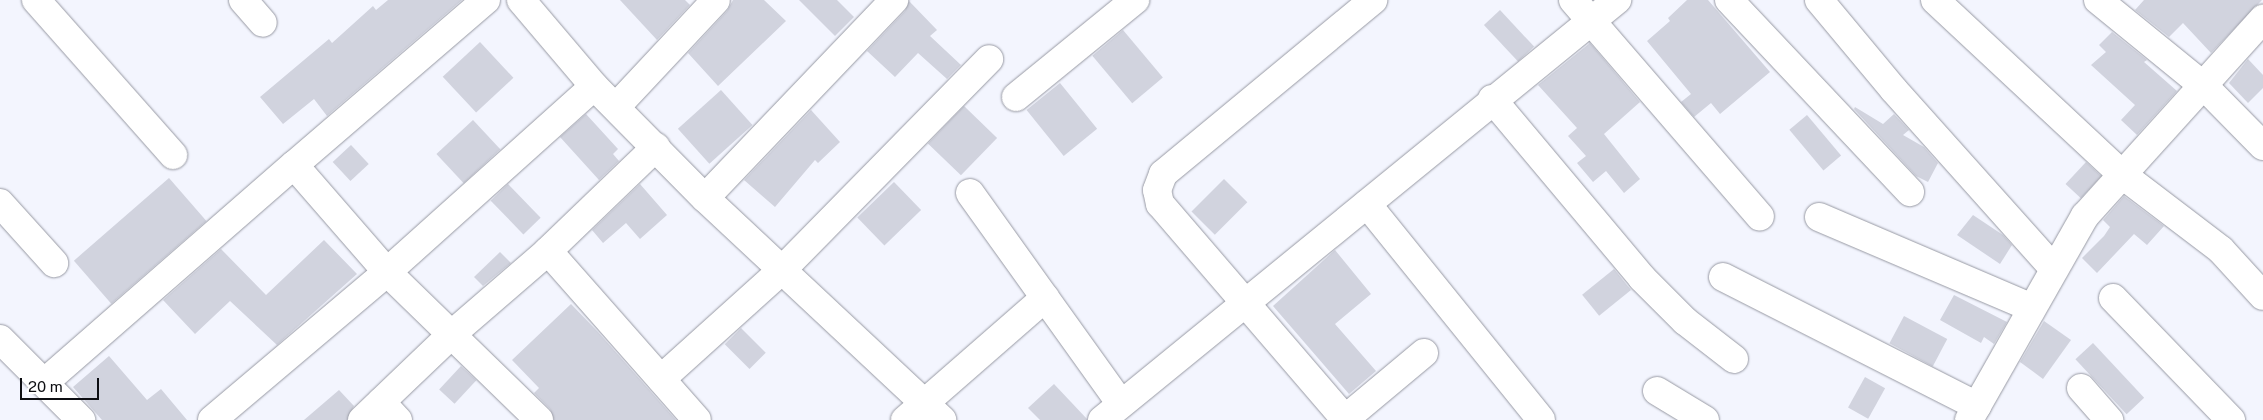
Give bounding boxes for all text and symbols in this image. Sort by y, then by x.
scale bar [22,368,101,400]
text: 20 m [28,378,63,395]

